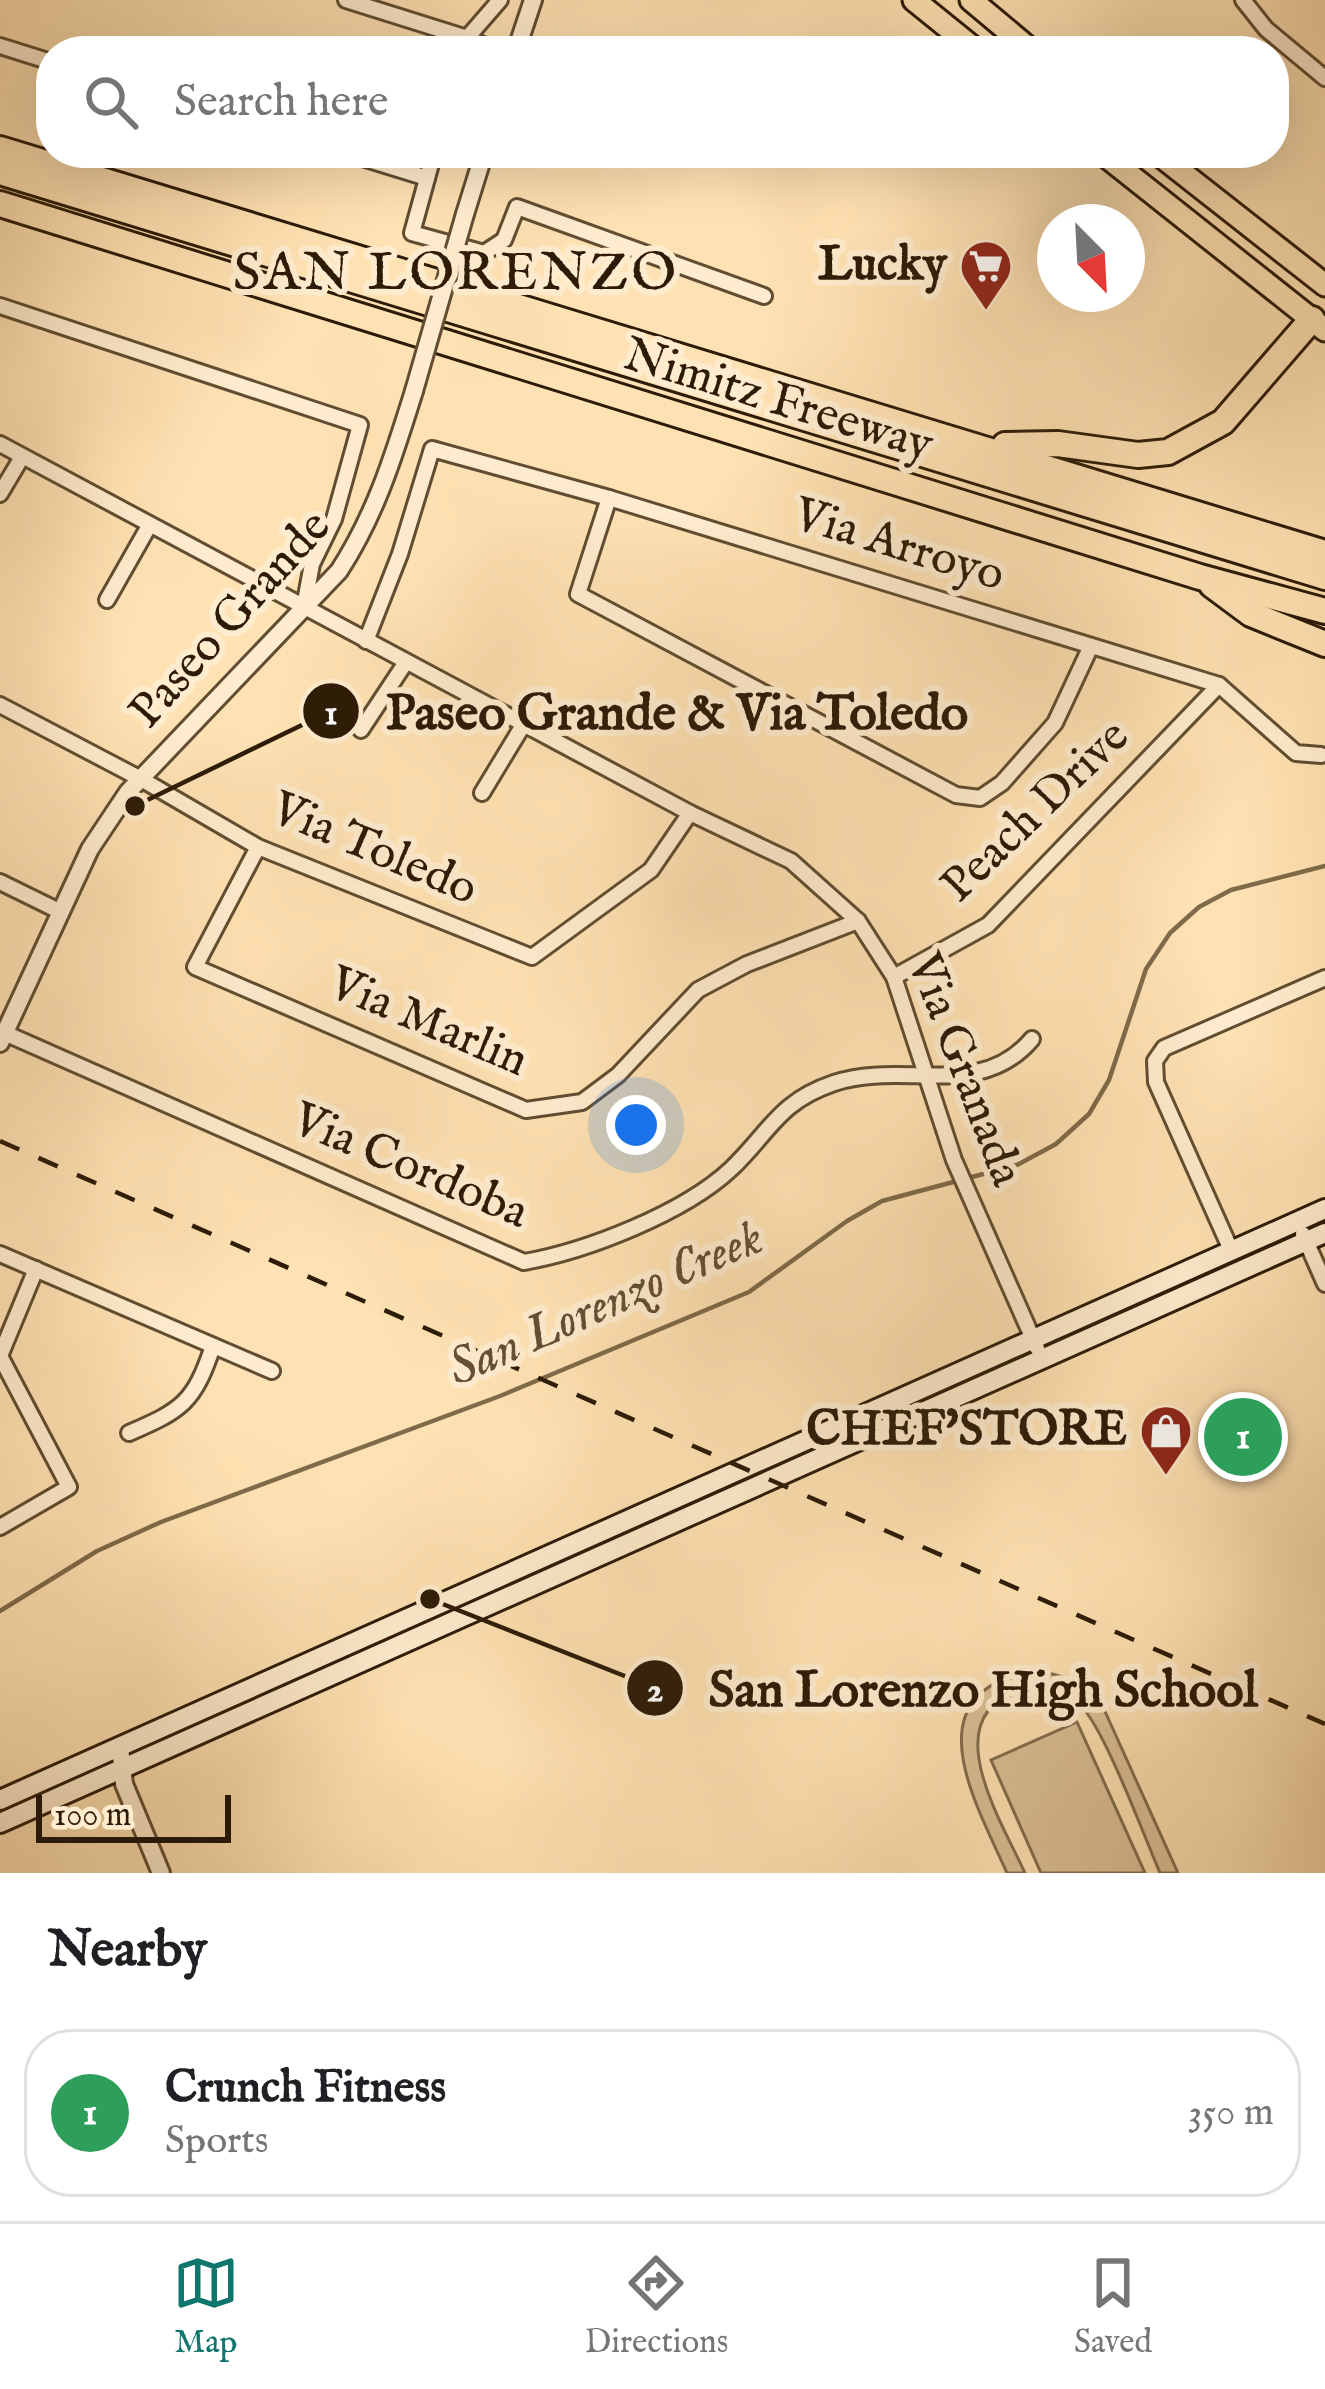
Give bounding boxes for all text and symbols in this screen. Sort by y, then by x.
search box [36,36,1289,168]
icon: search [78,69,144,135]
text: Search here [174,74,388,131]
north arrow [1037,204,1145,312]
place label: Lucky [818,236,948,296]
supermarket icon: Lucky [958,238,1014,312]
district label: SAN LORENZO [233,240,679,309]
street label: Nimitz Freeway [616,326,940,477]
street label: Via Arroyo [785,485,1012,606]
street label: Paseo Grande [117,498,345,742]
callout: Paseo Grande & Via Toledo [301,668,992,755]
text: Paseo Grande & Via Toledo [386,683,968,748]
text: 1 [324,691,338,737]
street label: Peach Drive [929,708,1143,916]
street label: Via Toledo [261,779,486,920]
street label: Via Granada [892,944,1036,1195]
street label: Via Marlin [318,954,537,1092]
street label: Via Cordoba [282,1090,537,1244]
your location [606,1095,666,1155]
water label: San Lorenzo Creek [438,1207,774,1403]
pin: 1 [1204,1392,1282,1482]
place label: CHEF'STORE [806,1401,1127,1461]
shop icon: CHEF'STORE [1138,1403,1194,1477]
callout: San Lorenzo High School [625,1645,1282,1732]
text: San Lorenzo High School [708,1660,1259,1725]
text: 2 [647,1668,664,1714]
scale bar [36,1789,231,1842]
text: 100 m [54,1795,131,1837]
text: Nearby [48,1919,207,1984]
text: Crunch Fitness [165,2060,446,2117]
text: 1 [83,2089,97,2138]
text: 350 m [1188,2089,1274,2138]
text: Sports [165,2117,268,2166]
tab: Map [173,2250,239,2364]
tab: Directions [585,2250,728,2364]
tab: Saved [1074,2250,1152,2364]

